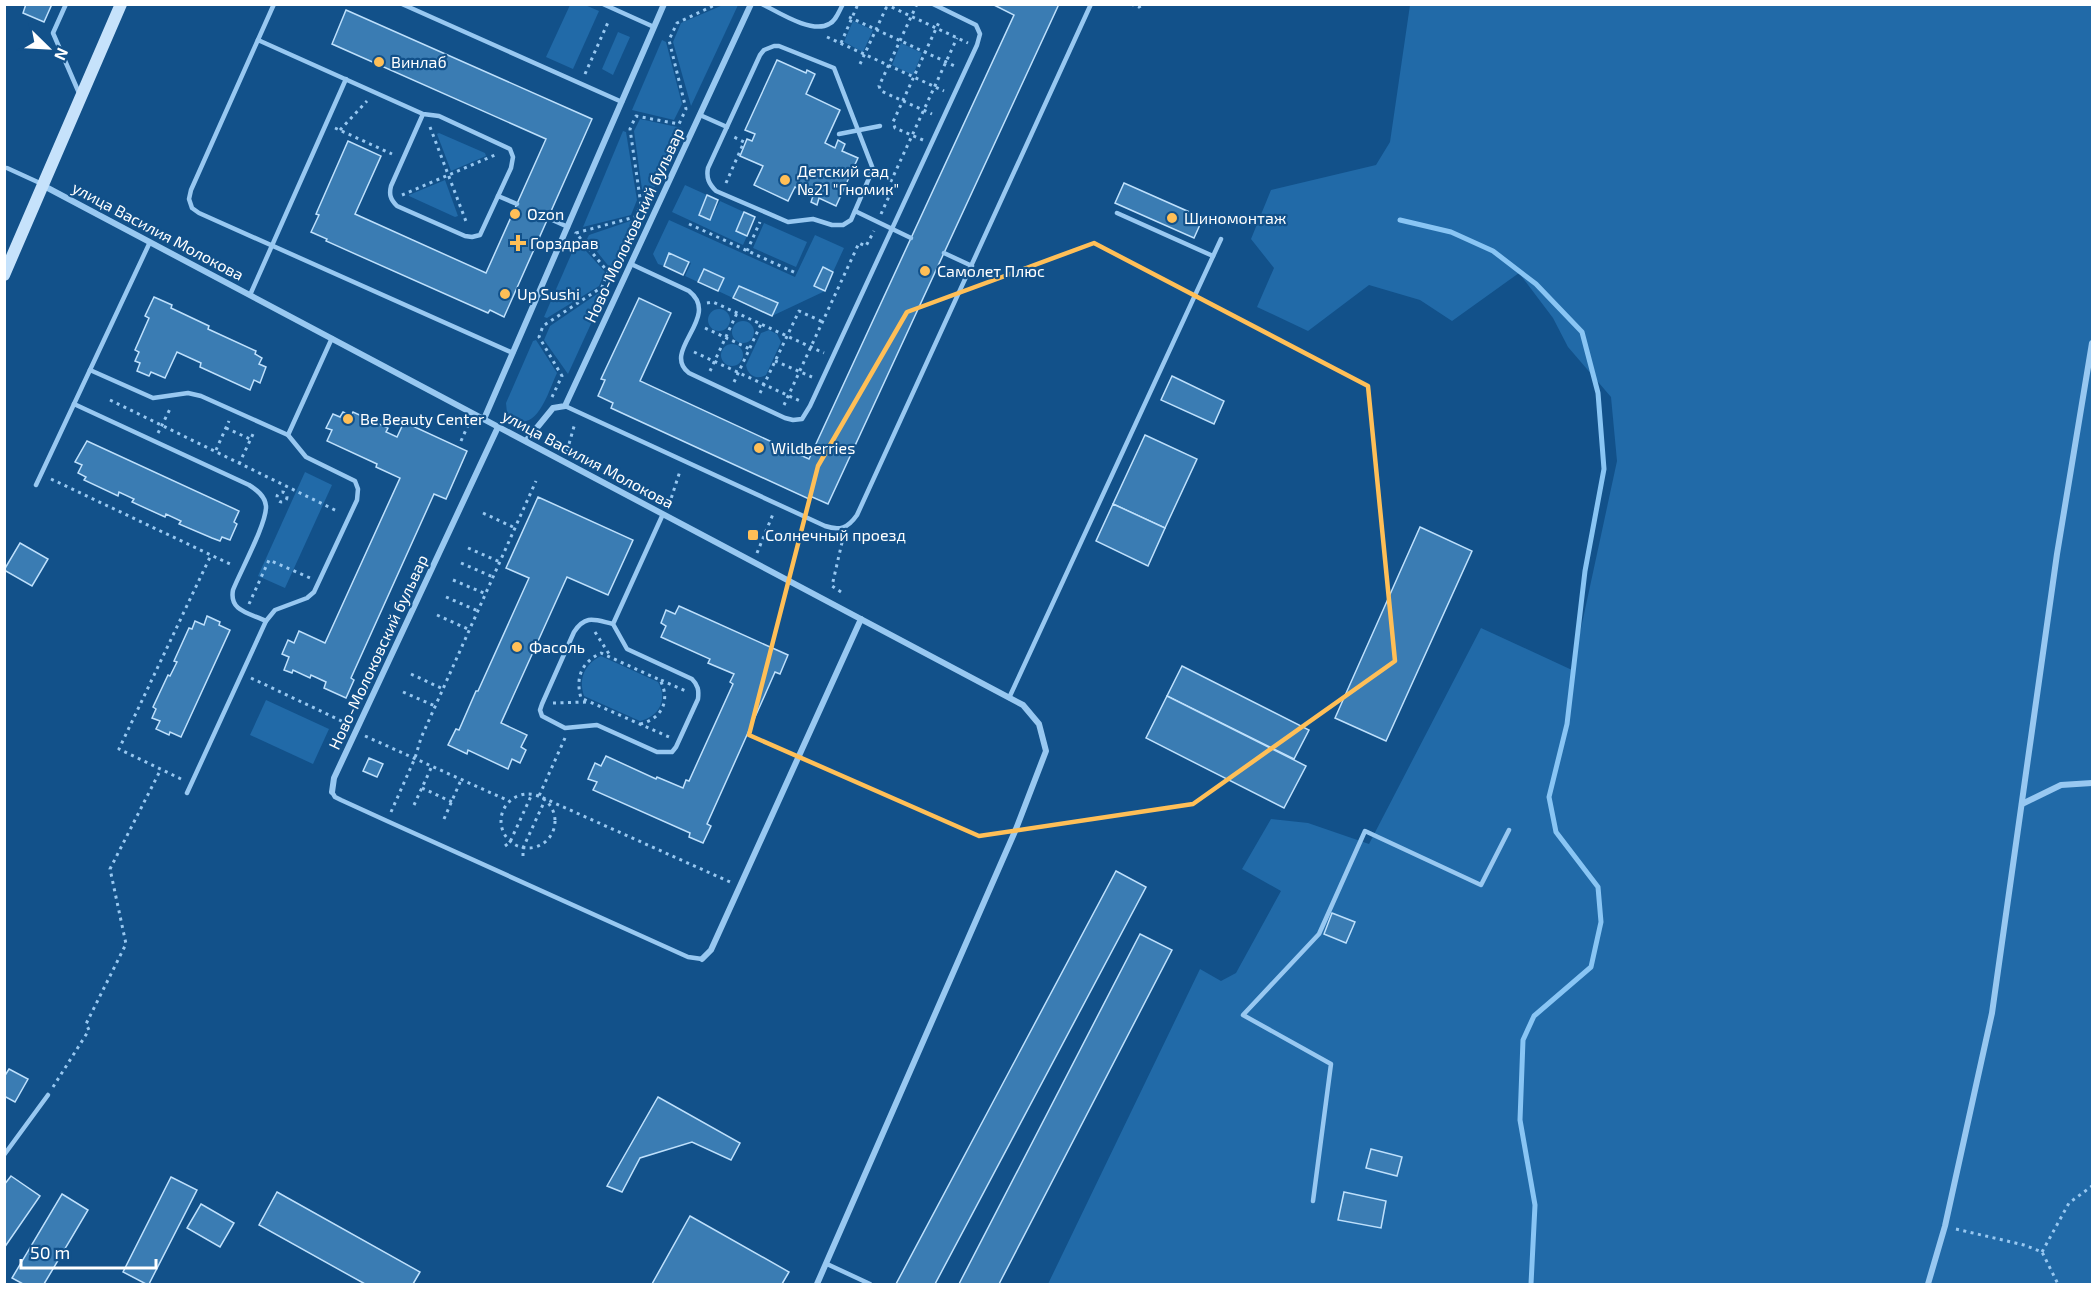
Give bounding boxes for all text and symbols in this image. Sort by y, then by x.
north arrow [18,18,78,78]
text: N [51,45,73,63]
place label: Винлаб [391,52,447,71]
marker: Винлаб [372,55,386,69]
street label: Ново-Молоковский бульвар [580,124,688,326]
place label: Детский сад №21 "Гномик" [797,161,899,198]
marker: Детский сад №21 "Гномик" [778,173,792,187]
street label: улица Василия Молокова [69,177,247,285]
place label: Ozon [527,204,564,223]
marker: Ozon [508,207,522,221]
place label: Шиномонтаж [1184,208,1287,227]
marker: Шиномонтаж [1165,211,1179,225]
place label: Горздрав [530,233,599,252]
marker: Горздрав [511,236,525,250]
place label: Самолет Плюс [937,261,1045,280]
marker: Самолет Плюс [918,264,932,278]
place label: Up Sushi [517,284,580,303]
marker: Up Sushi [498,287,512,301]
street label: улица Василия Молокова [499,405,677,513]
place label: Be Beauty Center [360,409,485,428]
marker: Be Beauty Center [341,412,355,426]
place label: Wildberries [771,438,855,457]
marker: Wildberries [752,441,766,455]
place label: Солнечный проезд [765,525,906,544]
marker: Солнечный проезд [746,528,760,542]
street label: Ново-Молоковский бульвар [324,551,432,753]
place label: Фасоль [529,637,585,656]
marker: Фасоль [510,640,524,654]
scale bar [21,1232,156,1270]
text: 50 m [30,1241,70,1263]

